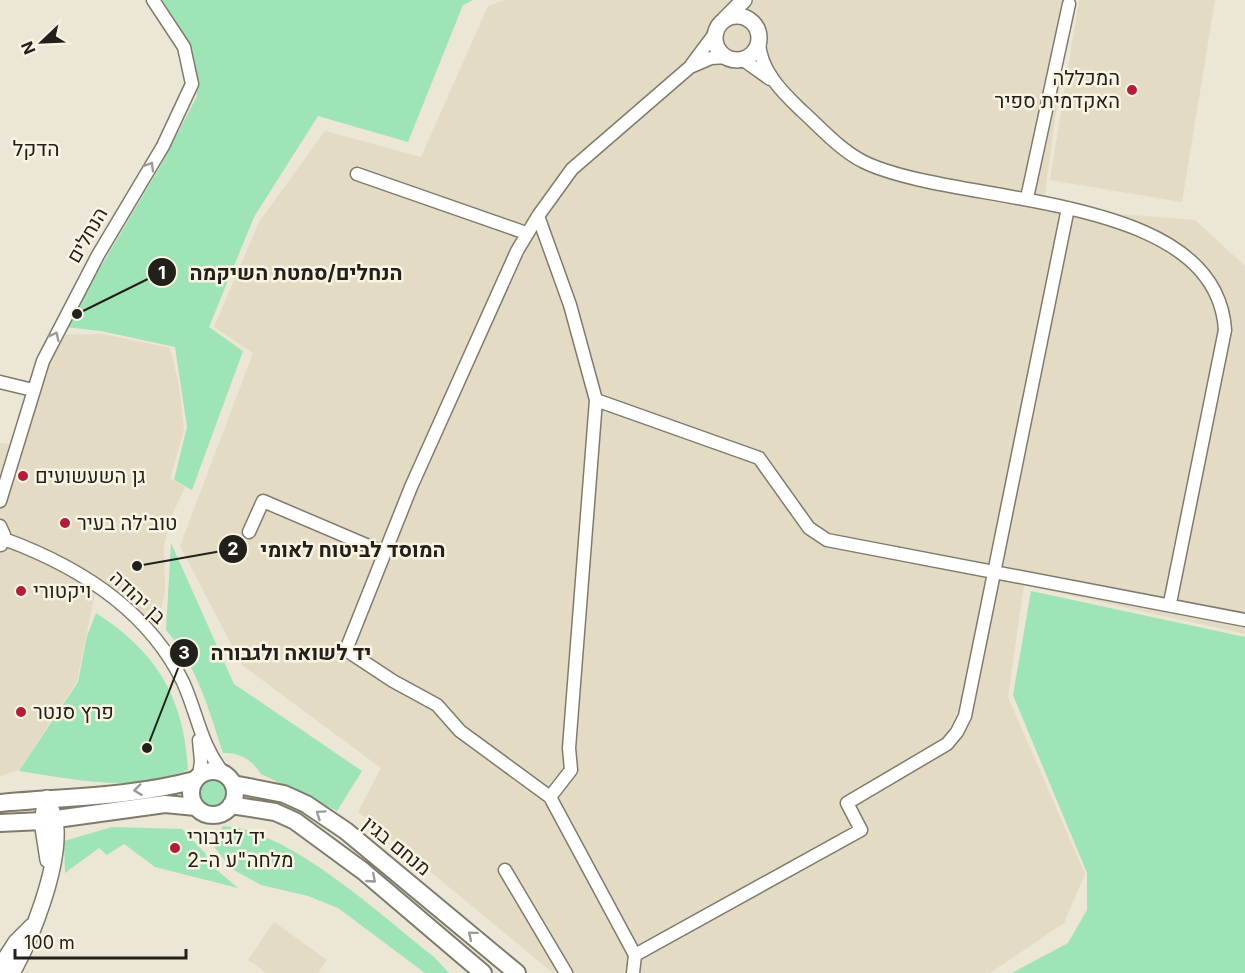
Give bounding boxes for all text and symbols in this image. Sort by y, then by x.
north arrow [12,12,72,72]
text: N [17,38,40,57]
place label: המכללה האקדמית ספיר [995,66,1120,113]
marker: המכללה האקדמית ספיר [1125,83,1139,97]
district label: הדקל [12,136,60,161]
one-way arrow [143,162,155,172]
street label: הנחלים [62,203,112,267]
callout: הנחלים/סמטת השיקמה [147,253,414,292]
text: הנחלים/סמטת השיקמה [189,260,403,285]
text: 1 [158,262,166,283]
one-way arrow [48,332,59,343]
place label: גן השעשועים [35,464,145,488]
marker: גן השעשועים [16,469,30,483]
place label: טוב'לה בעיר [77,511,177,535]
marker: טוב'לה בעיר [58,516,72,530]
callout: המוסד לביטוח לאומי [218,530,458,569]
text: המוסד לביטוח לאומי [260,537,446,562]
text: 2 [227,538,239,559]
street label: בן יהודה [105,565,171,629]
place label: ויקטורי [33,579,91,603]
marker: ויקטורי [14,584,28,598]
callout: יד לשואה ולגבורה [169,633,384,672]
text: יד לשואה ולגבורה [211,640,371,665]
text: 3 [178,642,190,663]
place label: פרץ סנטר [33,700,114,724]
marker: פרץ סנטר [14,705,28,719]
one-way arrow [133,783,142,795]
one-way arrow [316,810,327,821]
street label: מנחם בגין [358,811,436,881]
place label: יד לגיבורי מלחה"ע ה-2 [187,825,294,872]
marker: יד לגיבורי מלחה"ע ה-2 [168,841,182,855]
one-way arrow [365,872,376,883]
scale bar [15,922,186,960]
text: 100 m [24,932,75,953]
one-way arrow [468,932,479,943]

